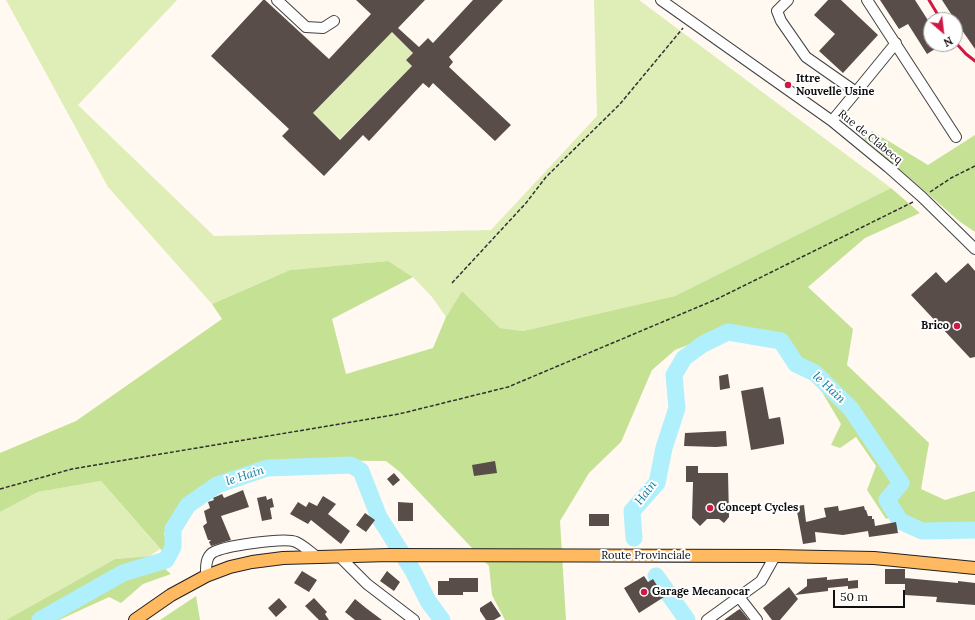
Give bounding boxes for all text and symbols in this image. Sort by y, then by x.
north arrow [923,12,963,52]
text: N [941,34,955,50]
place label: Ittre Nouvelle Usine [796,72,874,98]
marker: Ittre Nouvelle Usine [783,80,793,90]
street label: Rue de Clabecq [835,107,905,167]
place label: Brico [921,319,949,333]
marker: Brico [952,321,962,331]
water label: le Hain [810,369,848,407]
water label: le Hain [224,463,266,489]
water label: Hain [632,478,660,508]
place label: Concept Cycles [718,501,798,515]
marker: Concept Cycles [705,503,715,513]
street label: Route Provinciale [601,549,691,563]
scale bar [835,582,907,608]
place label: Garage Mecanocar [652,585,750,599]
marker: Garage Mecanocar [639,587,649,597]
text: 50 m [840,589,868,604]

